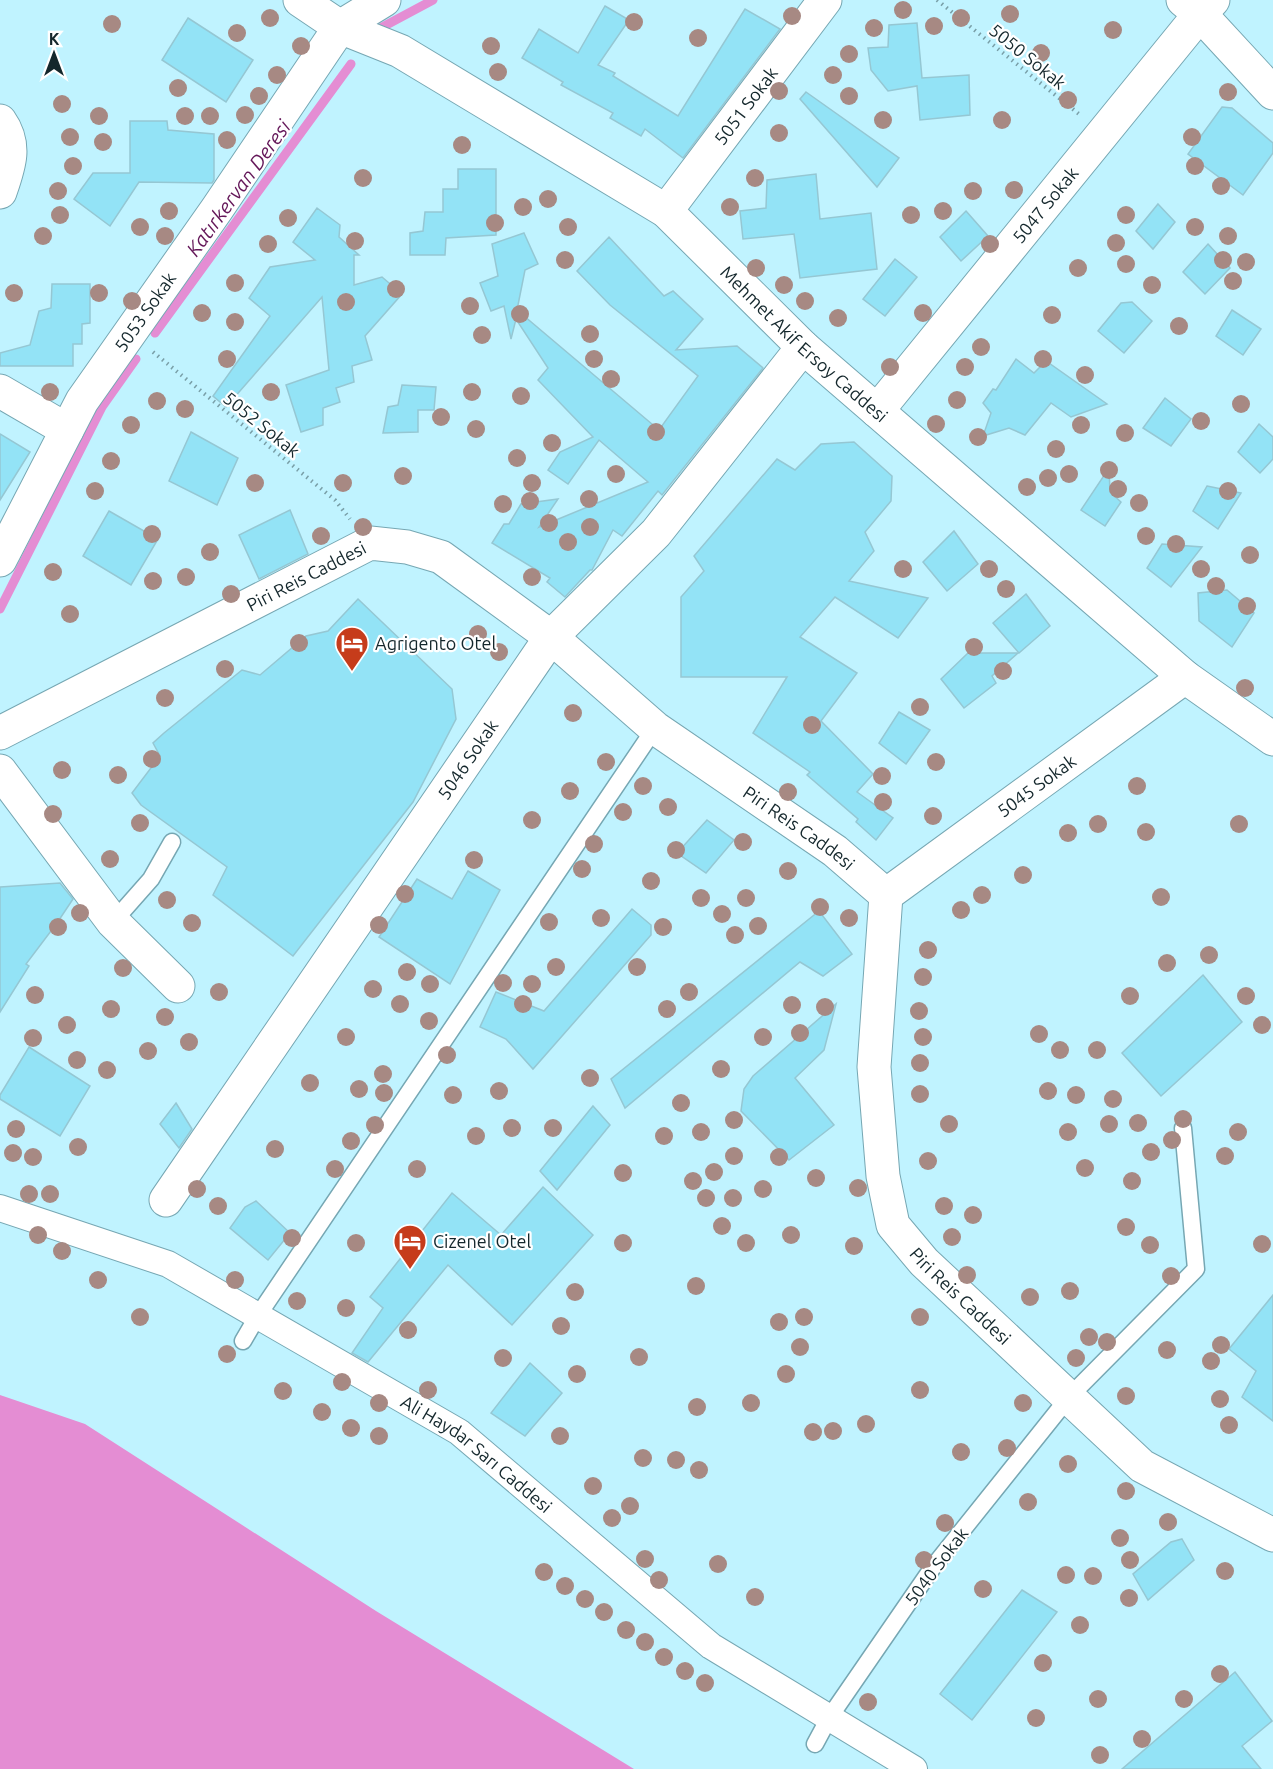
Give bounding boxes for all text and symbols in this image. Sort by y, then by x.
street label: 5050 Sokak [986,19,1070,93]
north arrow [24,24,84,84]
text: K [49,30,60,48]
street label: 5051 Sokak [710,63,781,148]
water label: Katırkervan Deresi [181,115,295,260]
street label: 5047 Sokak [1008,163,1082,247]
street label: Mehmet Akif Ersoy Caddesi [717,261,892,426]
street label: 5053 Sokak [110,268,179,355]
street label: 5052 Sokak [220,387,304,461]
street label: Piri Reis Caddesi [243,537,369,615]
hotel icon: Agrigento Otel [334,625,370,672]
place label: Agrigento Otel [375,633,496,653]
street label: 5046 Sokak [433,716,502,803]
street label: 5045 Sokak [993,750,1079,821]
street label: Piri Reis Caddesi [740,782,859,874]
hotel icon: Cizenel Otel [392,1223,428,1270]
place label: Cizenel Otel [433,1231,531,1251]
street label: Piri Reis Caddesi [906,1243,1015,1348]
street label: Ali Haydar Sarı Caddesi [398,1391,556,1516]
street label: 5040 Sokak [900,1523,972,1609]

